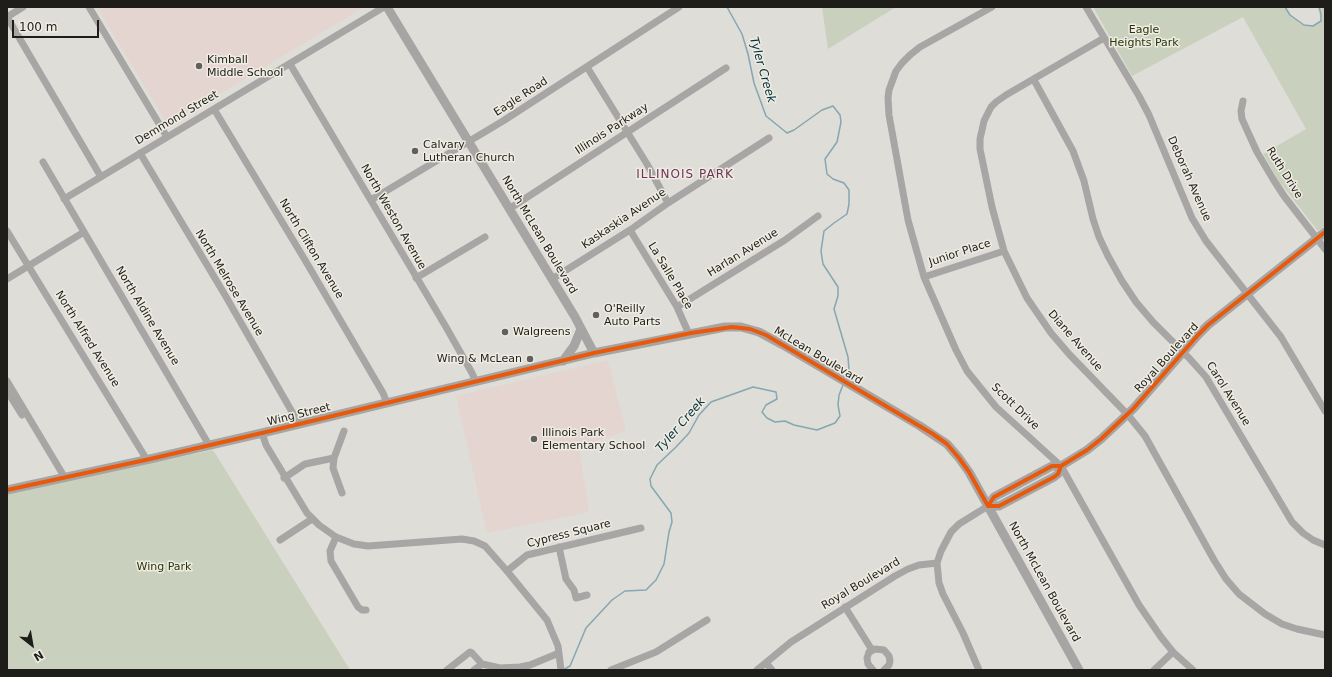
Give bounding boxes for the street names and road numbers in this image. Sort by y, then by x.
street label: Eagle Road [492,75,550,119]
street label: Demmond Street [133,88,221,148]
street label: Illinois Parkway [573,100,651,158]
street label: Deborah Avenue [1164,134,1214,224]
street label: Ruth Drive [1263,145,1305,201]
street label: North Weston Avenue [357,162,429,272]
street label: North McLean Boulevard [498,174,580,296]
street label: Kaskaskia Avenue [579,186,669,252]
street label: North Clifton Avenue [276,197,346,301]
street label: Harlan Avenue [705,226,781,280]
street label: North Melrose Avenue [192,228,266,338]
street label: Junior Place [927,237,993,269]
street label: La Salle Place [645,240,695,312]
street label: North Aldine Avenue [112,264,182,368]
street label: North Alfred Avenue [52,288,122,390]
street label: Diane Avenue [1045,308,1105,374]
street label: Royal Boulevard [1132,320,1202,396]
street label: McLean Boulevard [771,324,865,388]
street label: Carol Avenue [1203,360,1253,428]
street label: Scott Drive [988,381,1042,433]
street label: Wing Street [266,401,332,429]
street label: Cypress Square [526,517,612,551]
street label: North McLean Boulevard [1005,520,1083,644]
street label: Royal Boulevard [819,555,903,613]

